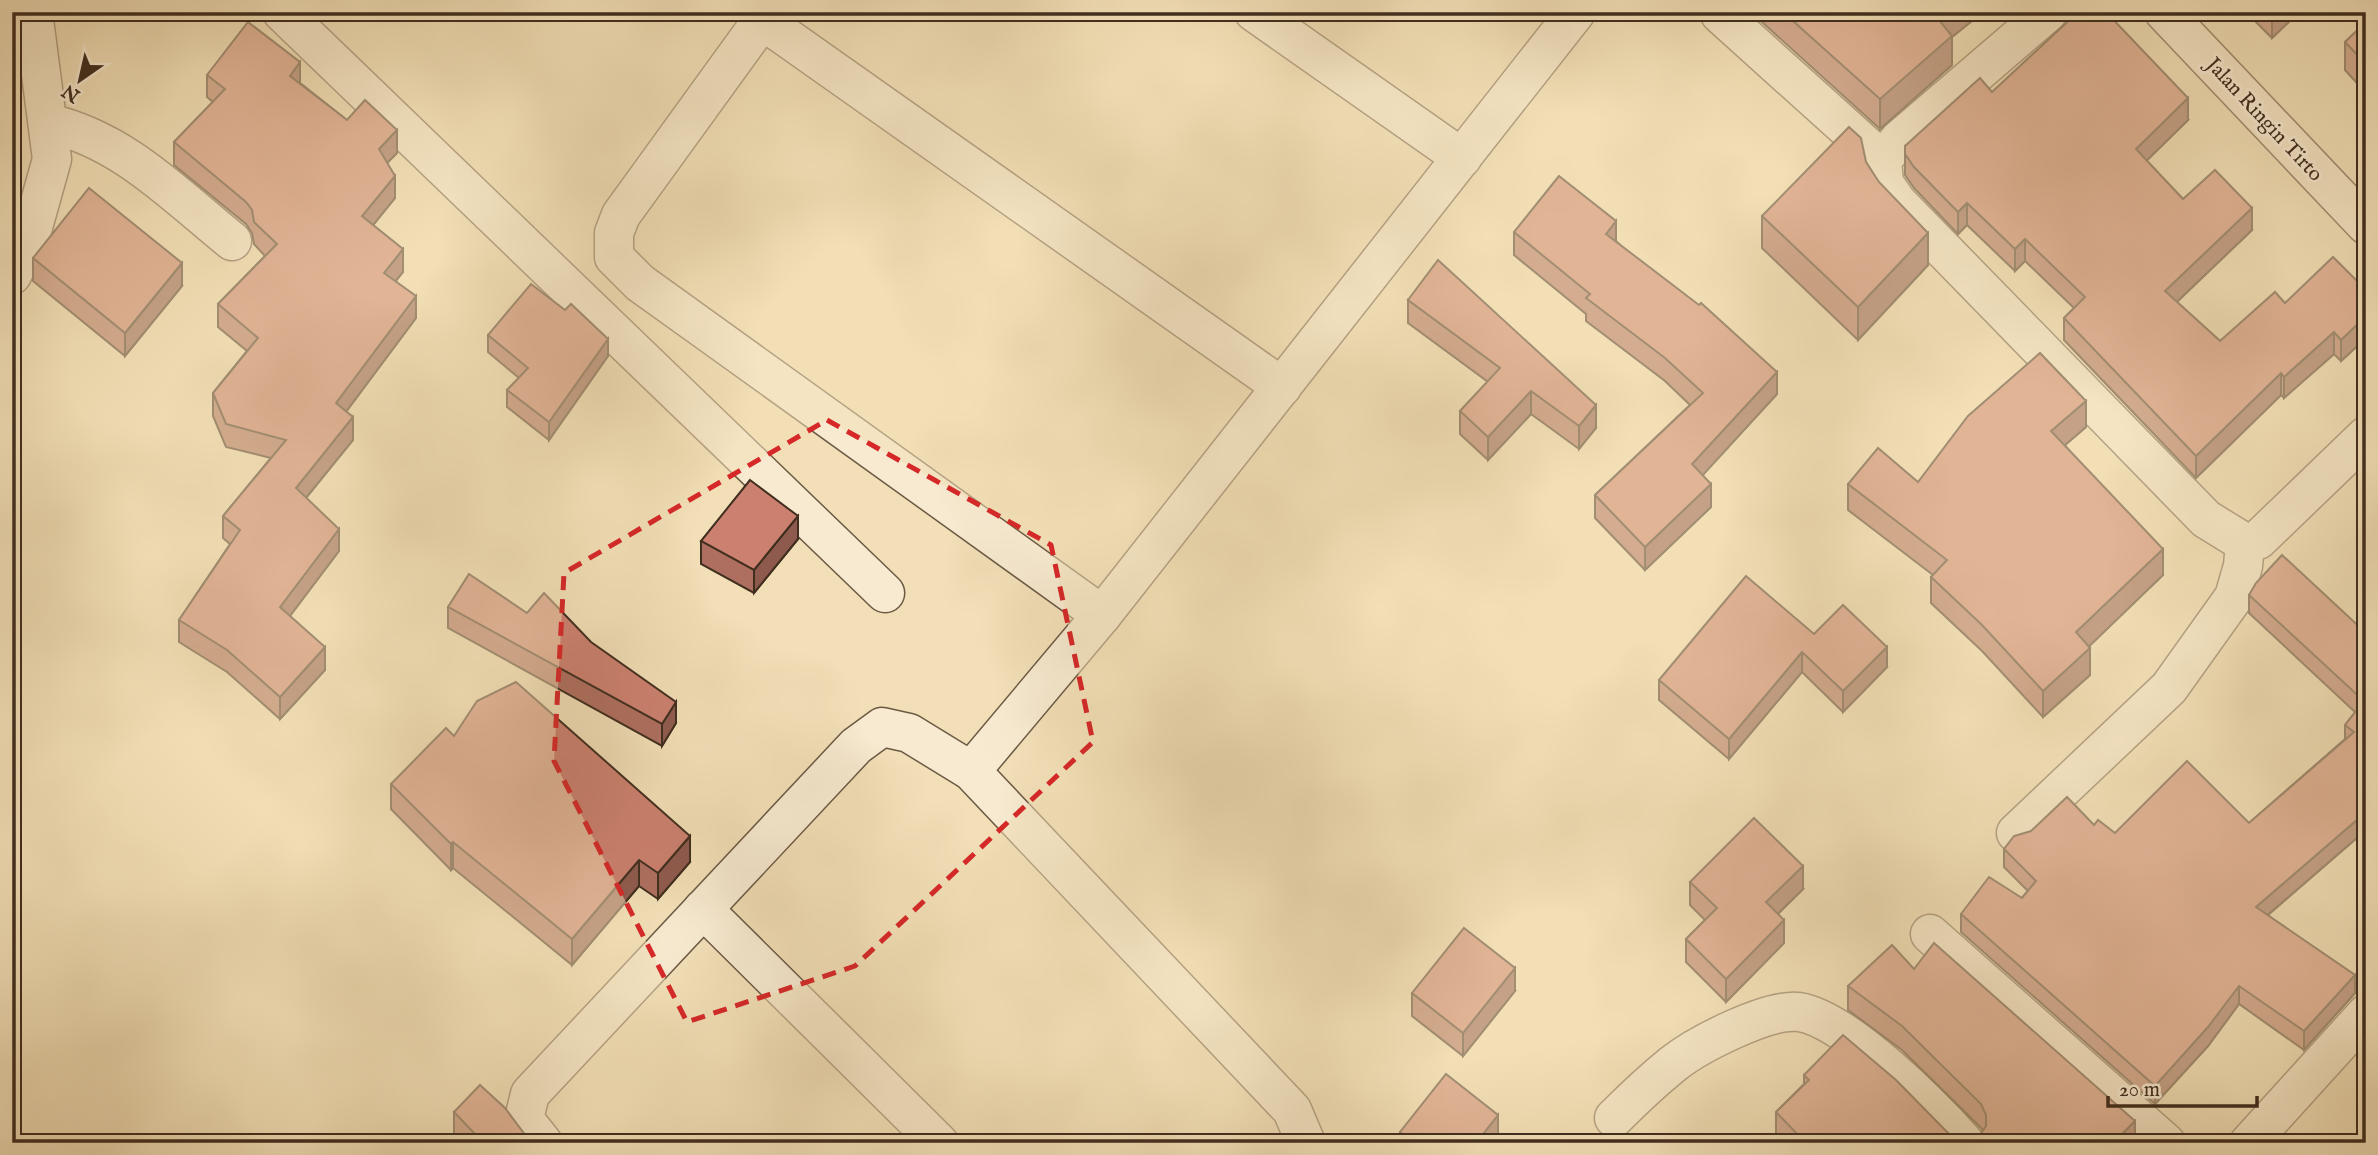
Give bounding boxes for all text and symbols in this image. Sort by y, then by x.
north arrow [46,46,116,116]
street label: Jalan Ringin Tirto [2198,51,2328,188]
text: N [58,78,86,108]
scale bar [2108,1064,2257,1108]
text: 20 m [2119,1077,2160,1104]

